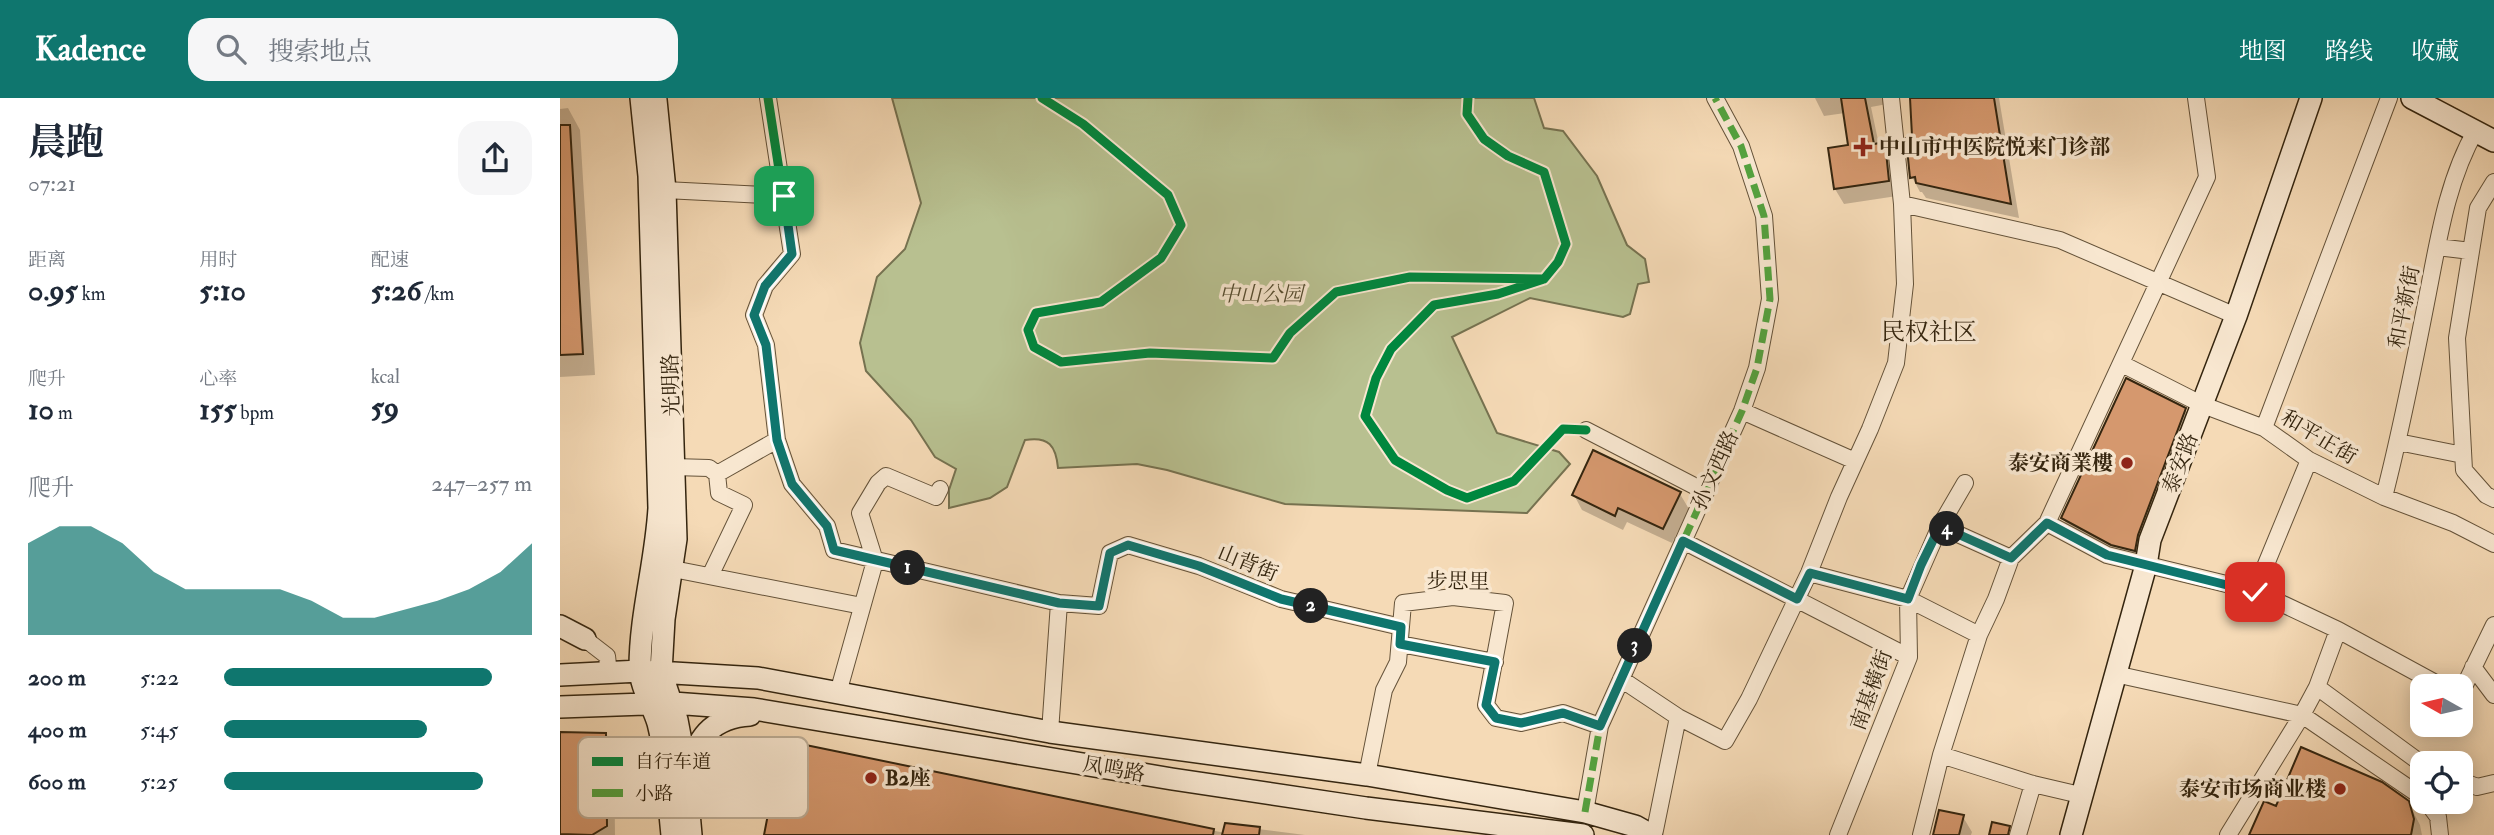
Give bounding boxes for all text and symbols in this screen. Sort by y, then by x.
search box [188,18,678,81]
text: Kadence [35,29,146,70]
icon: search [212,30,250,68]
text: 搜索地点 [268,36,372,68]
text: 地图 [2239,36,2287,67]
text: 路线 [2325,36,2373,67]
text: 收藏 [2411,36,2459,67]
text: 晨跑 [28,119,104,167]
button: share [458,121,532,195]
place label: 中山市中医院悦来门诊部 [1879,134,2110,161]
marker: 中山市中医院悦来门诊部 [1853,137,1873,157]
pin [754,166,814,226]
text: 07:21 [28,169,76,198]
icon: arrive [765,177,803,215]
text: 距离 [28,248,66,272]
text: 用时 [199,248,237,272]
text: 配速 [371,248,409,272]
street label: 和平新街 [2383,263,2426,351]
text: 0.95 [28,272,78,309]
text: 5:10 [199,272,246,309]
text: 5:26 [371,272,422,309]
park label: 中山公园 [1219,281,1306,308]
text: km [78,282,106,306]
text: /km [422,282,454,306]
district label: 民权社区 [1881,317,1977,348]
street label: 光明路 [657,353,686,417]
text: kcal [371,365,400,389]
text: 爬升 [28,367,66,391]
text: 心率 [199,367,237,391]
text: 59 [371,389,399,426]
text: 10 [28,391,54,428]
text: 155 [199,391,236,428]
text: m [54,401,73,425]
text: bpm [236,401,274,425]
street label: 和平正街 [2276,404,2362,471]
street label: 孙文西路 [1686,426,1745,514]
street label: 泰安路 [2157,429,2204,497]
place label: 泰安商業樓 [2008,450,2113,477]
marker: 泰安商業樓 [2119,455,2135,471]
text: 247–257 m [431,469,532,498]
text: 爬升 [28,473,74,502]
pin: 4 [1930,512,1964,546]
text: 4 [1941,516,1952,540]
street label: 山背街 [1214,539,1282,588]
pin: 1 [890,550,926,586]
text: 1 [904,555,911,579]
pin [2225,562,2285,622]
street label: 步思里 [1426,567,1490,596]
icon: check [2236,573,2274,611]
pin: 2 [1294,588,1328,624]
text: 2 [1306,593,1315,617]
pin: 3 [1618,628,1652,664]
text: 3 [1631,633,1638,657]
street label: 南基橫街 [1844,646,1899,734]
text: 200 m [28,663,86,692]
text: 5:22 [140,663,179,692]
north arrow [2410,674,2473,737]
map controls [2410,674,2473,814]
text: 400 m [28,715,87,744]
text: 5:45 [140,715,178,744]
legend [578,737,808,818]
text: 自行车道 [635,750,711,774]
street label: 凤鸣路 [1081,751,1147,788]
button: locate [2410,751,2473,814]
place label: B2座 [885,765,930,792]
text: 600 m [28,767,86,796]
text: 5:25 [140,767,178,796]
marker: B2座 [863,770,879,786]
place label: 泰安市场商业楼 [2179,776,2326,803]
marker: 泰安市场商业楼 [2332,781,2348,797]
text: 小路 [635,782,673,806]

